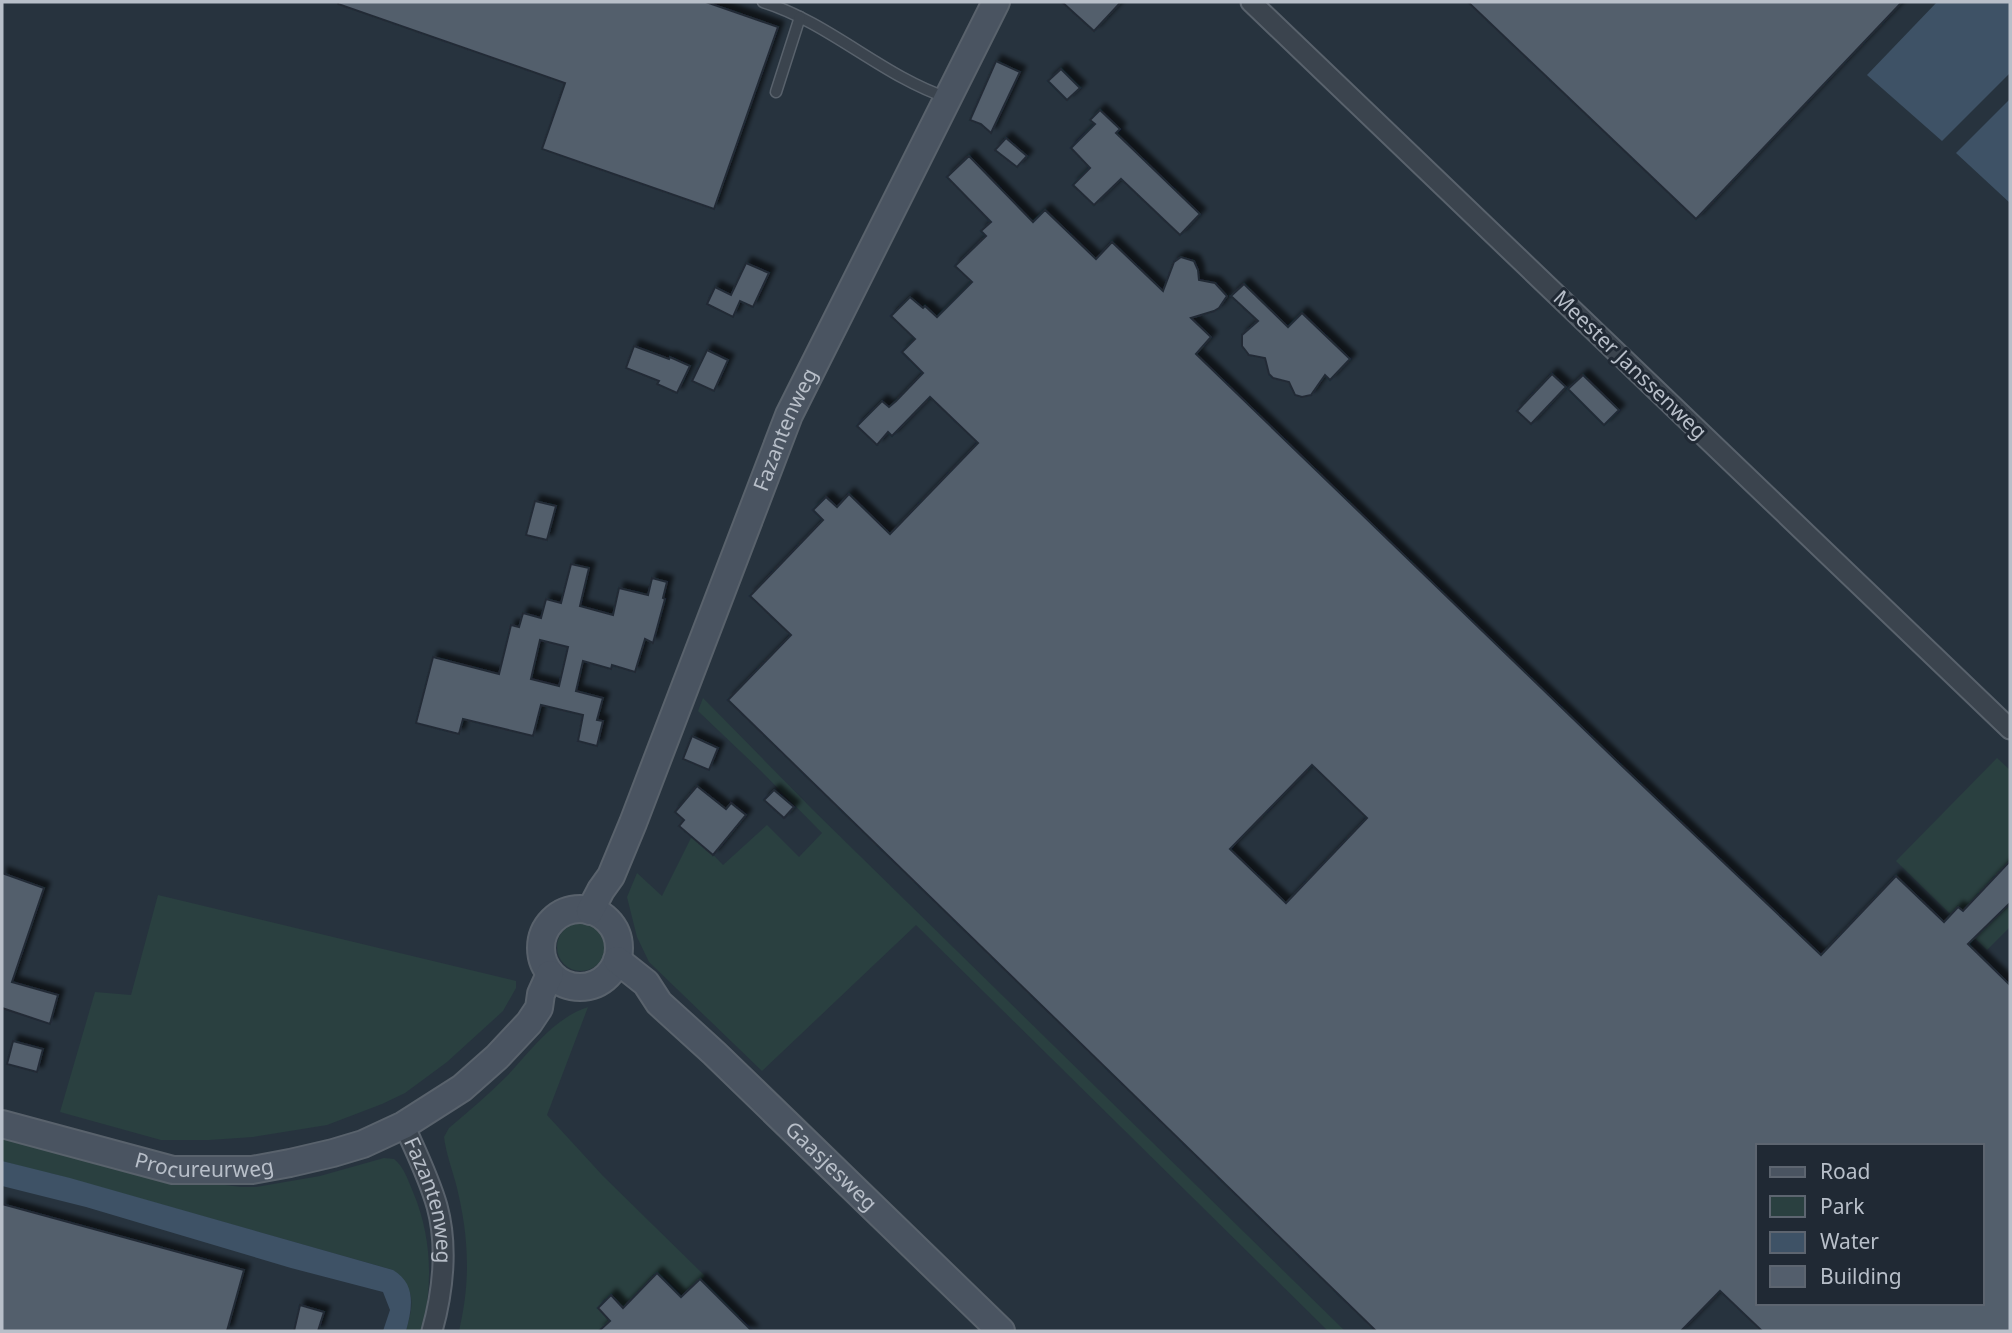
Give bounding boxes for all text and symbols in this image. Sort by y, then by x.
street label: Meester Janssenweg [1548,284,1713,445]
street label: Fazantenweg [746,363,823,495]
street label: Gaasjesweg [780,1115,884,1217]
street label: Fazantenweg [398,1132,458,1264]
legend [1756,1144,1984,1305]
street label: Procureurweg [132,1145,276,1184]
text: Road [1820,1157,1870,1185]
text: Park [1820,1192,1865,1220]
text: Water [1820,1227,1879,1255]
text: Building [1820,1262,1902,1290]

